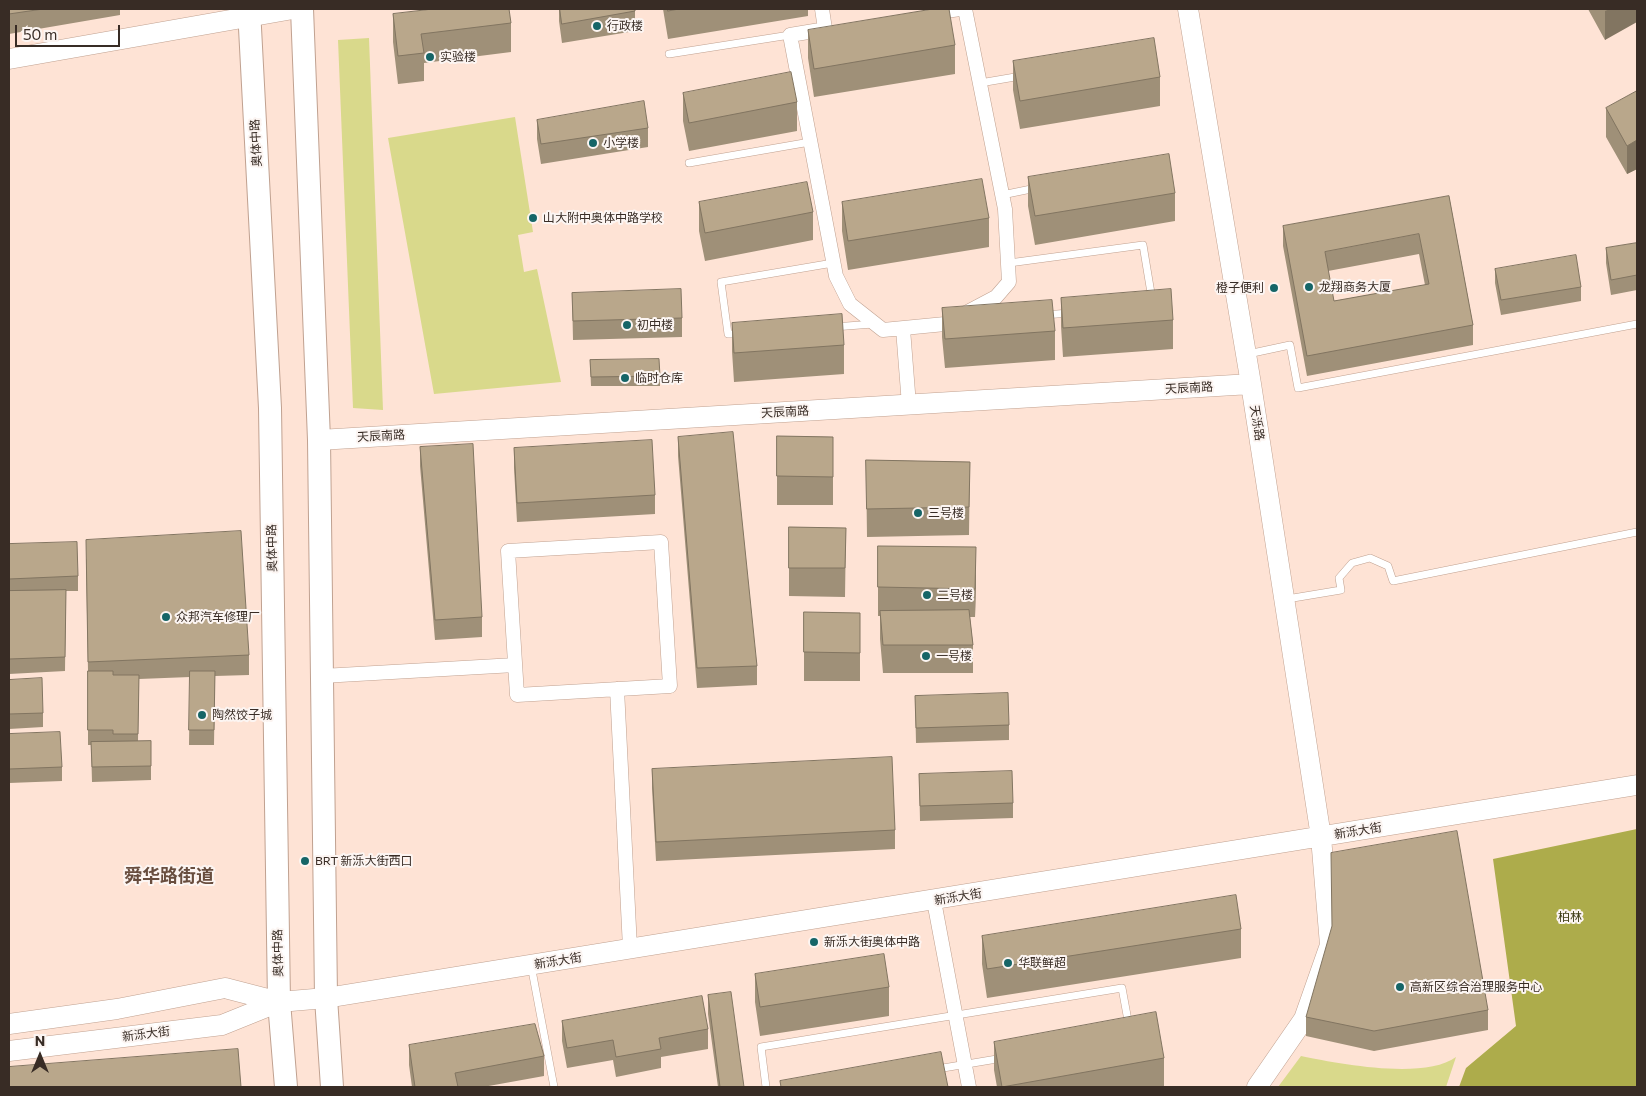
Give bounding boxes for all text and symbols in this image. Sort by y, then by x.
scale bar [18,15,122,47]
place label: 行政楼 [607,19,643,33]
marker: 行政楼 [591,20,603,32]
text: 50 m [23,25,57,43]
place label: 实验楼 [440,50,476,64]
marker: 实验楼 [424,51,436,63]
street label: 奥体中路 [248,119,264,167]
place label: 小学楼 [603,136,639,150]
marker: 小学楼 [587,137,599,149]
place label: 山大附中奥体中路学校 [543,211,663,225]
marker: 山大附中奥体中路学校 [527,212,539,224]
place label: 龙翔商务大厦 [1319,280,1391,294]
place label: 橙子便利 [1216,281,1264,295]
marker: 龙翔商务大厦 [1303,281,1315,293]
marker: 橙子便利 [1268,282,1280,294]
place label: 初中楼 [637,318,673,332]
marker: 初中楼 [621,319,633,331]
place label: 临时仓库 [635,371,683,385]
marker: 临时仓库 [619,372,631,384]
street label: 天辰南路 [1165,380,1213,396]
street label: 天辰南路 [761,404,809,420]
street label: 天泺路 [1247,404,1267,442]
street label: 天辰南路 [357,428,405,444]
place label: 三号楼 [928,506,964,520]
marker: 三号楼 [912,507,924,519]
street label: 奥体中路 [264,524,280,572]
place label: 二号楼 [937,588,973,602]
marker: 二号楼 [921,589,933,601]
place label: 众邦汽车修理厂 [176,610,260,624]
marker: 众邦汽车修理厂 [160,611,172,623]
place label: 一号楼 [936,649,972,663]
marker: 一号楼 [920,650,932,662]
place label: 陶然饺子城 [212,708,272,722]
marker: 陶然饺子城 [196,709,208,721]
street label: 新泺大街 [1333,820,1383,842]
place label: BRT 新泺大街西口 [315,854,413,868]
marker: BRT 新泺大街西口 [299,855,311,867]
district label: 舜华路街道 [124,865,214,887]
street label: 新泺大街 [933,886,983,908]
park label: 柏林 [1558,910,1582,924]
street label: 奥体中路 [270,929,286,977]
place label: 新泺大街奥体中路 [824,935,920,949]
marker: 新泺大街奥体中路 [808,936,820,948]
street label: 新泺大街 [533,950,583,972]
place label: 华联鲜超 [1018,956,1066,970]
marker: 华联鲜超 [1002,957,1014,969]
place label: 高新区综合治理服务中心 [1410,980,1542,994]
marker: 高新区综合治理服务中心 [1394,981,1406,993]
street label: 新泺大街 [121,1024,171,1044]
north arrow [15,1031,65,1081]
text: N [35,1032,45,1049]

